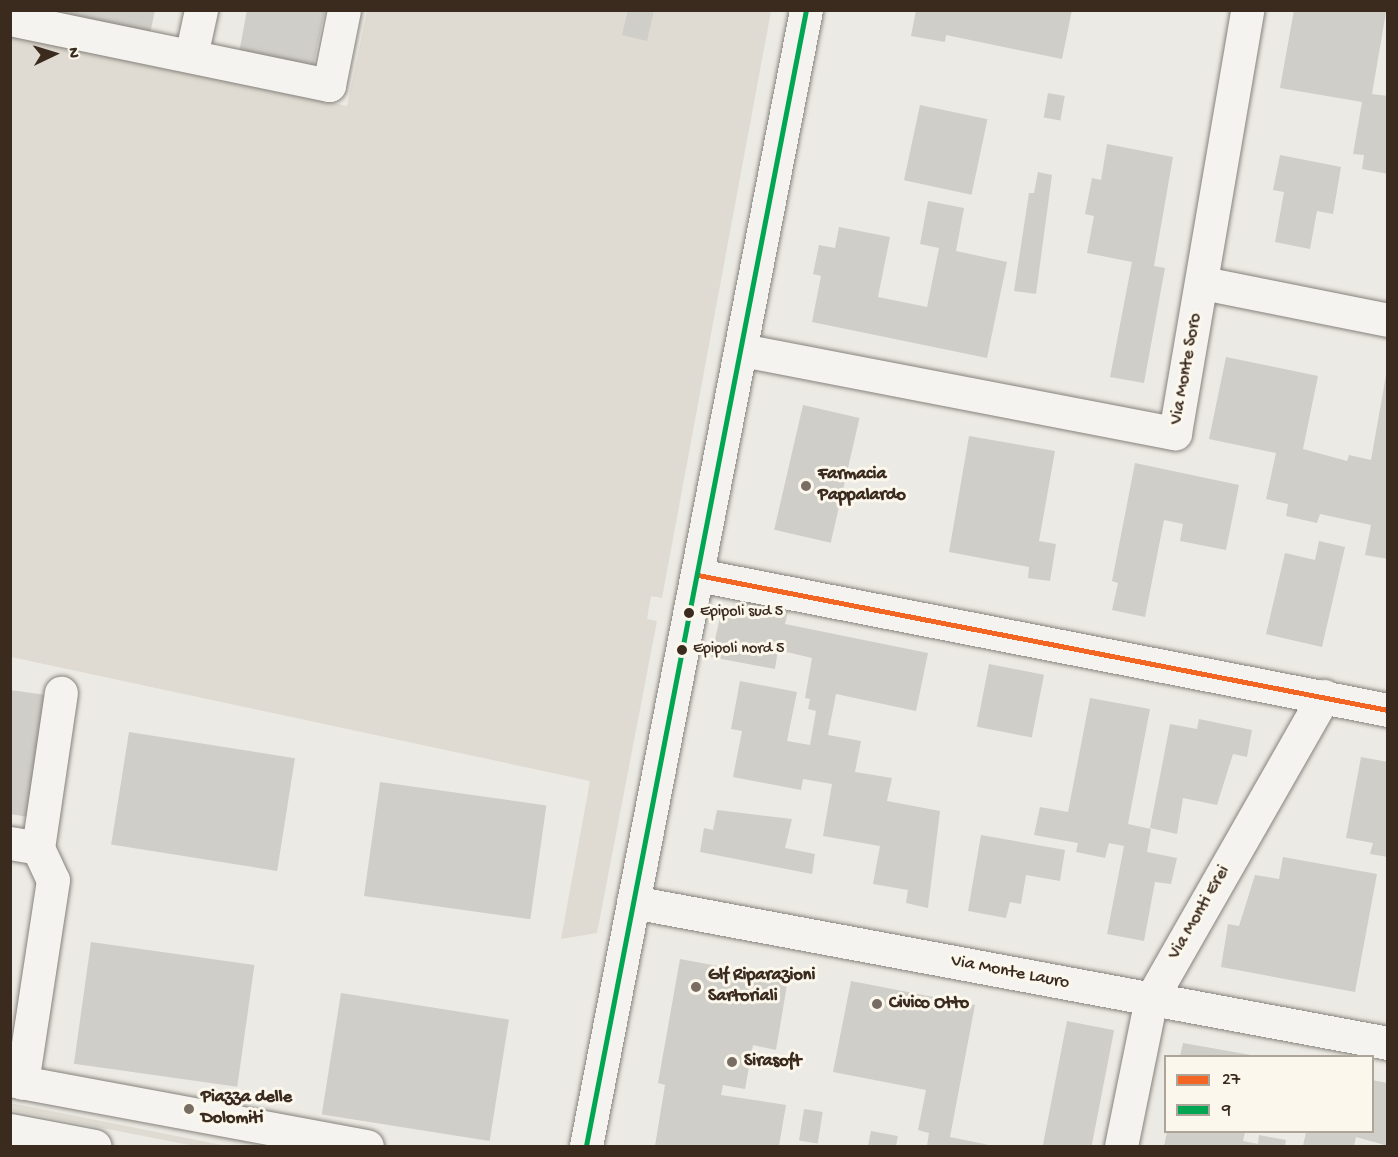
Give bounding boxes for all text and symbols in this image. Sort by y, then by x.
north arrow [24,24,84,84]
text: N [63,47,82,59]
street label: Via Monte Soro [1167,312,1207,426]
place label: Farmacia Pappalardo [818,465,906,508]
marker: Farmacia Pappalardo [799,479,813,493]
place label: Epipoli sud 5 [700,603,783,623]
marker: Epipoli sud 5 [683,607,695,619]
place label: Epipoli nord 5 [693,640,784,660]
marker: Epipoli nord 5 [676,644,688,656]
street label: Via Monti Erei [1164,862,1236,964]
street label: Via Monte Lauro [949,951,1071,995]
place label: Glf Riparazioni Sartoriali [708,966,815,1008]
marker: Glf Riparazioni Sartoriali [689,980,703,994]
place label: Civico Otto [889,993,969,1015]
marker: Civico Otto [870,997,884,1011]
place label: Sirasoft [744,1051,801,1073]
marker: Sirasoft [725,1055,739,1069]
legend [1164,1055,1374,1133]
text: 27 [1222,1070,1240,1091]
place label: Piazza delle Dolomiti [201,1088,292,1130]
text: 9 [1222,1100,1231,1121]
marker: Piazza delle Dolomiti [182,1102,196,1116]

